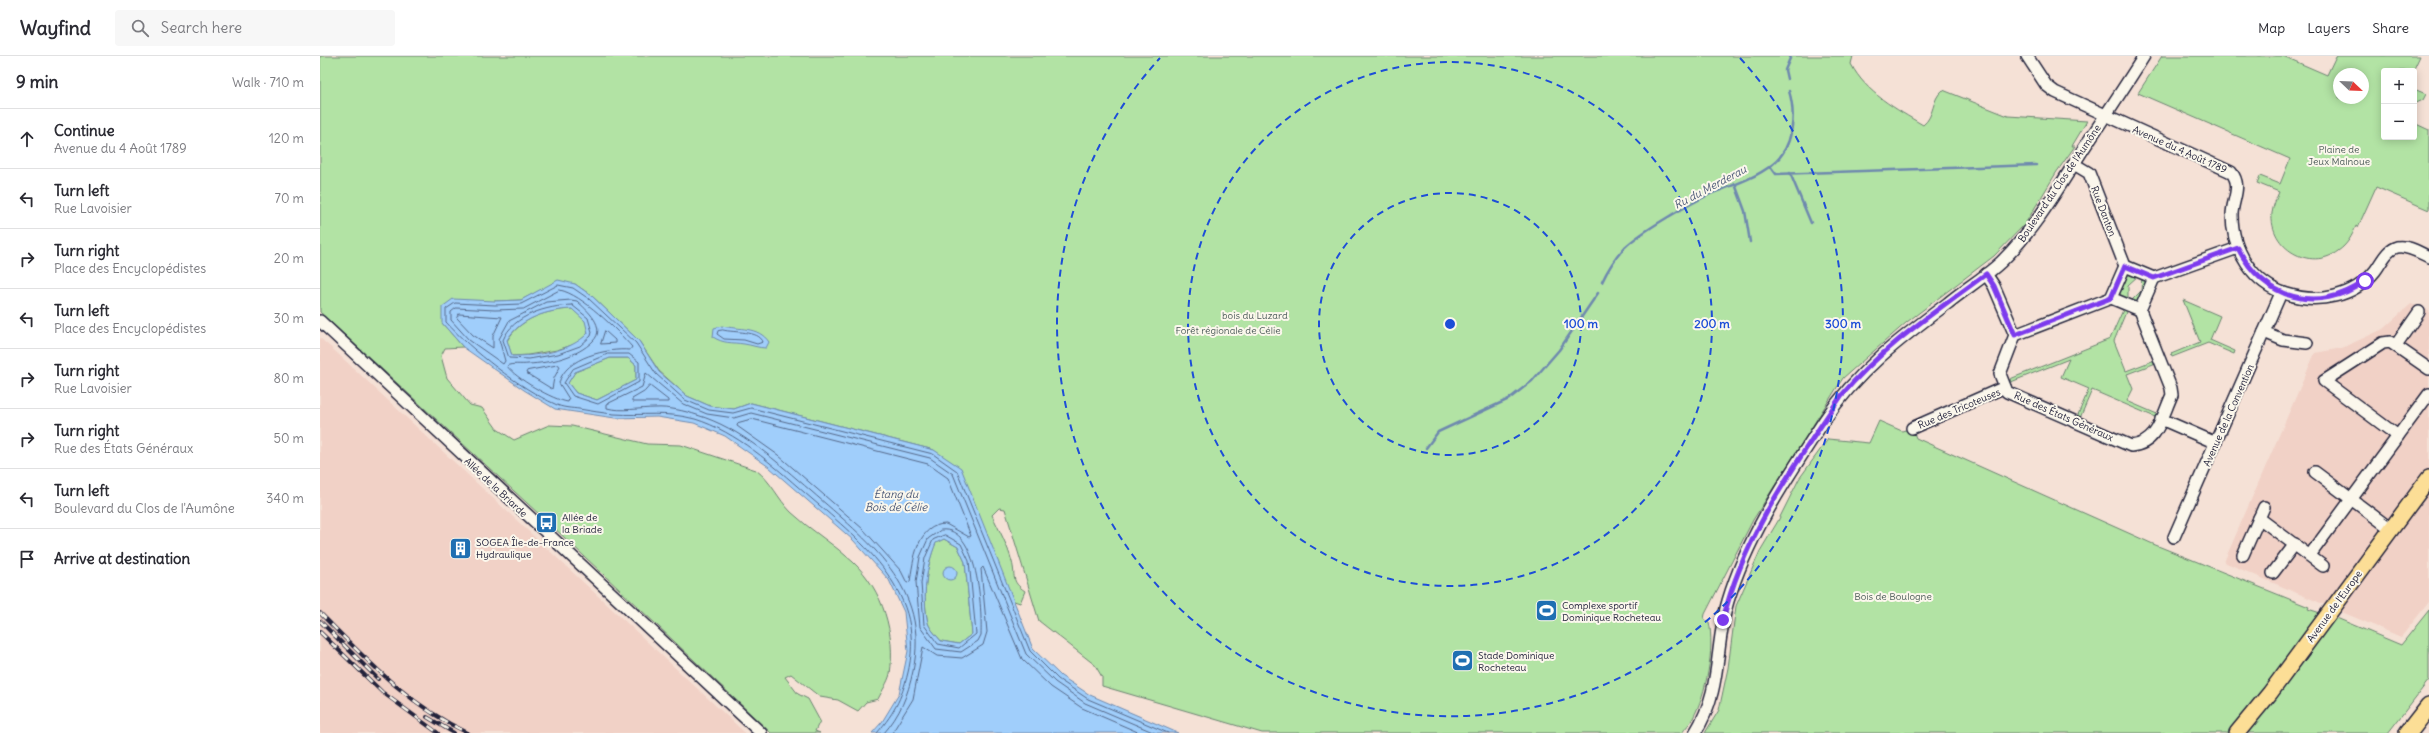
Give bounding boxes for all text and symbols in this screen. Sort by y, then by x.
search box [115,10,395,46]
text: Wayfind [20,16,91,40]
icon: search [129,17,151,39]
text: Search here [161,18,242,37]
text: Map [2258,19,2285,37]
text: Layers [2307,19,2350,37]
text: Share [2372,19,2409,37]
north arrow [2333,68,2369,104]
map controls [2381,68,2417,140]
button: + [2381,68,2417,104]
text: 9 min [16,71,58,93]
text: Walk · 710 m [232,74,304,91]
button: − [2381,104,2417,140]
text: Continue [54,121,115,140]
street label: Boulevard du Clos de l'Aumône [2015,122,2104,245]
street label: Avenue du 4 Août 1789 [2130,123,2229,176]
icon: ahead [16,128,38,150]
text: 120 m [269,130,304,147]
text: Avenue du 4 Août 1789 [54,140,187,157]
park label: Plaine de Jeux Malnoue [2308,143,2370,168]
water label: Ru du Merderau [1671,162,1749,212]
text: Turn left [54,181,109,200]
street label: Rue Danton [2088,184,2119,239]
icon: left [16,188,38,210]
text: 70 m [275,190,304,207]
text: Rue Lavoisier [54,200,132,217]
text: Turn right [54,241,119,260]
icon: right [16,248,38,270]
text: 20 m [274,250,304,267]
text: Place des Encyclopédistes [54,260,206,277]
route start [2356,272,2374,290]
text: Turn left [54,301,109,320]
icon: left [16,308,38,330]
park label: bois du Luzard [1222,309,1288,322]
text: 30 m [274,310,304,327]
text: 100 m [1564,316,1598,331]
text: 200 m [1694,316,1730,331]
text: 300 m [1825,316,1861,331]
centre of rings [1443,317,1457,331]
text: Place des Encyclopédistes [54,320,206,337]
park label: Forêt régionale de Célie [1175,324,1281,337]
text: Turn right [54,361,119,380]
street label: Avenue de la Convention [2200,362,2257,468]
icon: right [16,368,38,390]
text: 80 m [273,370,304,387]
text: Rue Lavoisier [54,380,132,397]
street label: Rue des Tricoteuses [1916,385,2003,432]
street label: Rue des États Généraux [2012,389,2116,444]
text: Turn right [54,421,119,440]
icon: right [16,428,38,450]
text: 50 m [273,430,304,447]
text: Rue des États Généraux [54,440,194,457]
street label: Allée de la Briarde [461,455,530,520]
text: Turn left [54,481,109,500]
water label: Étang du Bois de Célie [865,487,928,514]
icon: left [16,488,38,510]
text: 340 m [266,490,304,507]
text: Boulevard du Clos de l'Aumône [54,500,235,517]
bus stop icon: Allée de la Briade [533,510,559,536]
place label: Allée de la Briade [562,511,602,536]
building icon: SOGEA Île-de-France Hydraulique [447,535,473,561]
place label: SOGEA Île-de-France Hydraulique [476,536,574,561]
icon: arrive [16,548,38,570]
text: Arrive at destination [54,549,190,568]
street label: Avenue de l'Europe [2304,568,2365,645]
park label: Bois de Boulogne [1854,590,1932,603]
sports icon: Complexe sportif Dominique Rocheteau [1534,598,1560,624]
place label: Complexe sportif Dominique Rocheteau [1562,599,1661,624]
route end [1714,611,1732,629]
sports icon: Stade Dominique Rocheteau [1450,648,1476,674]
place label: Stade Dominique Rocheteau [1478,649,1555,674]

